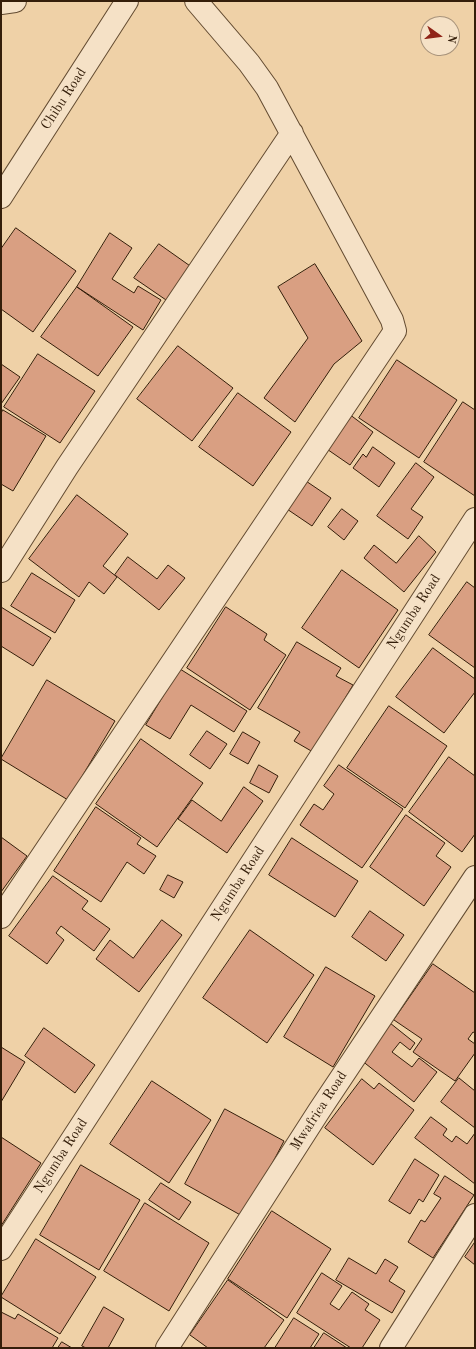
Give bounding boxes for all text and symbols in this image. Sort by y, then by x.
north arrow [420,16,460,56]
text: N [445,33,458,44]
street label: Chibu Road [38,65,90,133]
street label: Ngumba Road [384,571,444,653]
street label: Ngumba Road [208,843,268,925]
street label: Mwafrica Road [287,1068,351,1154]
street label: Ngumba Road [31,1115,91,1197]

